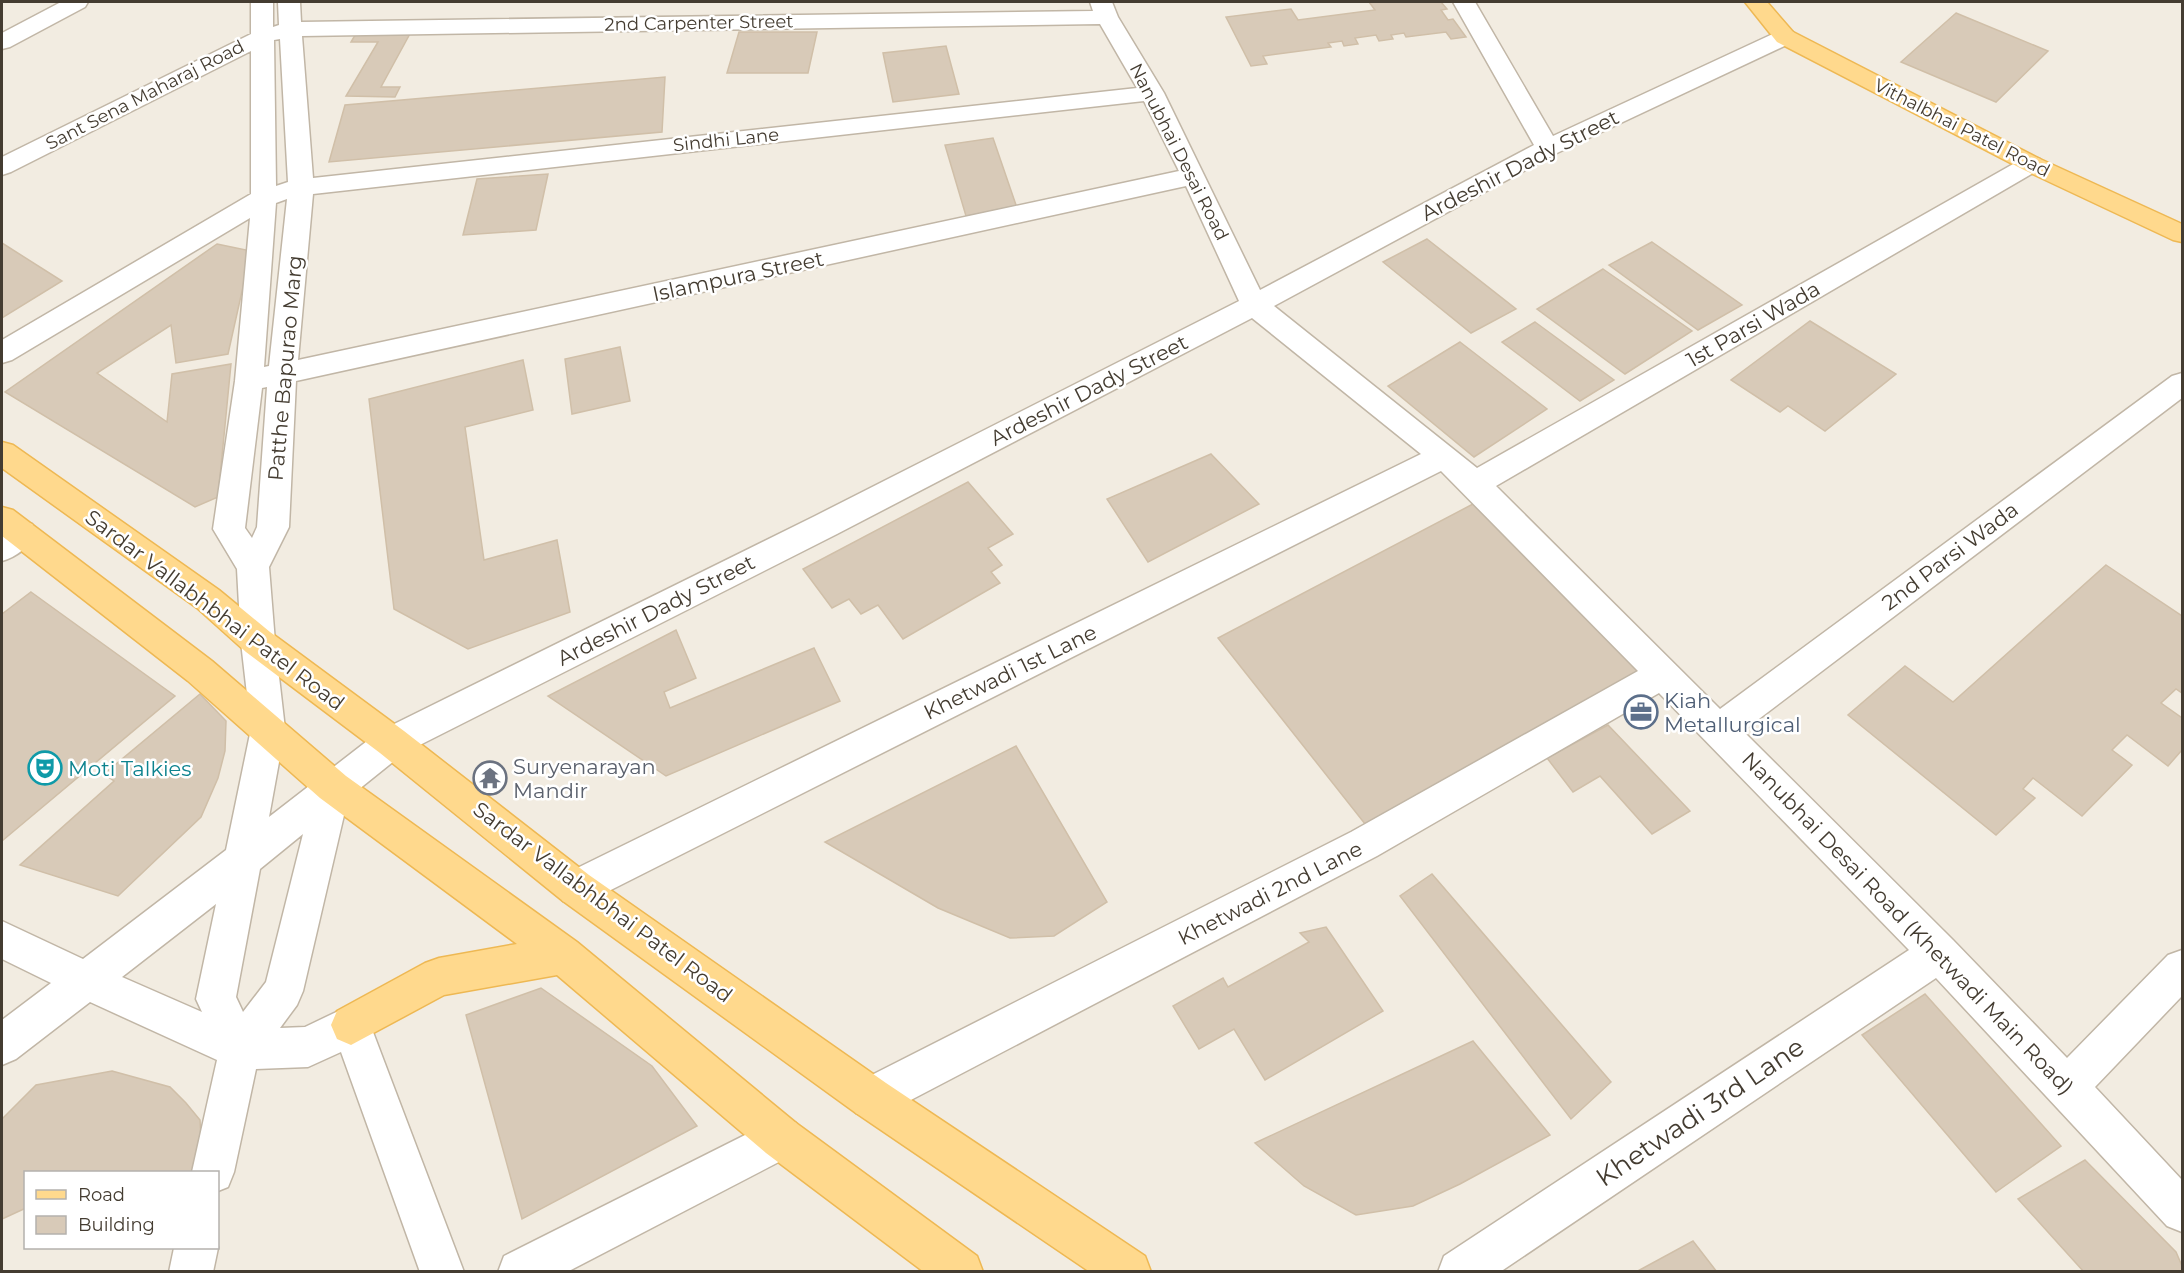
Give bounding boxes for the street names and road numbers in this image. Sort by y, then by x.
street label: 2nd Carpenter Street [604,10,794,36]
street label: Sant Sena Maharaj Road [42,35,248,155]
street label: Nanubhai Desai Road [1125,60,1233,244]
street label: Vithalbhai Patel Road [1871,74,2053,182]
street label: Ardeshir Dady Street [1417,104,1623,226]
street label: Sindhi Lane [672,123,780,156]
street label: Islampura Street [650,246,826,306]
street label: Patthe Bapurao Marg [263,254,307,482]
street label: 1st Parsi Wada [1682,276,1824,372]
street label: Ardeshir Dady Street [986,329,1192,451]
street label: 2nd Parsi Wada [1877,497,2023,615]
street label: Sardar Vallabhbhai Patel Road [80,504,350,716]
street label: Ardeshir Dady Street [553,549,759,671]
street label: Khetwadi 1st Lane [919,619,1101,725]
street label: Nanubhai Desai Road (Khetwadi Main Road) [1737,747,2079,1099]
street label: Sardar Vallabhbhai Patel Road [468,796,738,1008]
street label: Khetwadi 2nd Lane [1174,836,1366,950]
street label: Khetwadi 3rd Lane [1590,1030,1810,1194]

